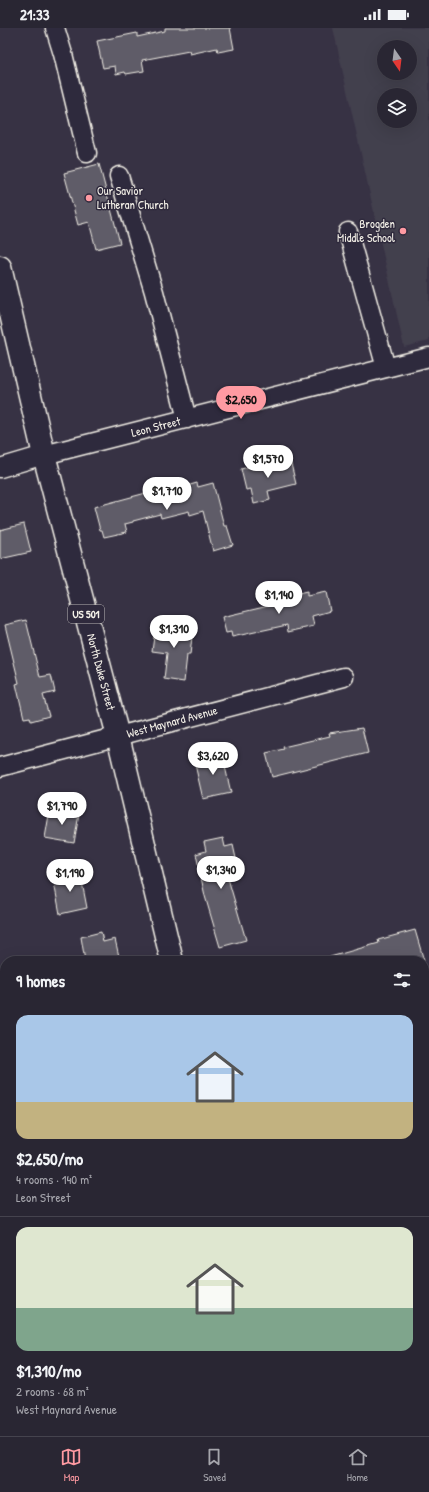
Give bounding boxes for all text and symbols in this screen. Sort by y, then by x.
text: 21:33 [20,4,49,25]
north arrow [377,40,417,80]
map controls [377,40,417,128]
button: layers [377,88,417,128]
place label: Our Savior Lutheran Church [97,182,168,213]
marker: Our Savior Lutheran Church [84,193,94,203]
place label: Brogden Middle School [337,215,396,246]
marker: Brogden Middle School [398,226,408,236]
pin: $2,650 [208,386,274,420]
text: $2,650 [225,390,257,408]
street label: Leon Street [129,412,183,441]
pin: $1,570 [235,445,301,479]
text: $1,570 [252,449,284,467]
pin: $1,710 [134,477,200,511]
text: $1,710 [152,481,182,499]
pin: $1,140 [246,581,312,615]
text: $1,140 [264,585,294,603]
road number: US 501 [68,605,104,623]
pin: $1,310 [141,615,207,649]
text: $1,310 [159,619,189,637]
street label: North Duke Street [83,632,120,713]
street label: West Maynard Avenue [125,701,219,742]
pin: $3,620 [180,742,246,776]
text: $3,620 [197,746,229,764]
pin: $1,790 [29,792,95,826]
text: $1,790 [47,796,77,814]
pin: $1,340 [188,856,254,890]
pin: $1,190 [37,859,103,893]
text: $1,340 [206,860,236,878]
text: $1,190 [55,863,85,881]
text: 9 homes [16,969,65,992]
icon: filters [391,969,413,991]
icon: home [179,1041,251,1113]
text: $2,650/mo [16,1147,83,1170]
text: 4 rooms · 140 m² [16,1170,92,1188]
text: Leon Street [16,1188,70,1206]
icon: home [179,1253,251,1325]
text: $1,310/mo [16,1359,81,1382]
text: 2 rooms · 68 m² [16,1382,89,1400]
text: West Maynard Avenue [16,1400,117,1418]
tab: Map [60,1446,82,1484]
tab: Saved [203,1446,226,1484]
tab: Home [347,1446,369,1484]

